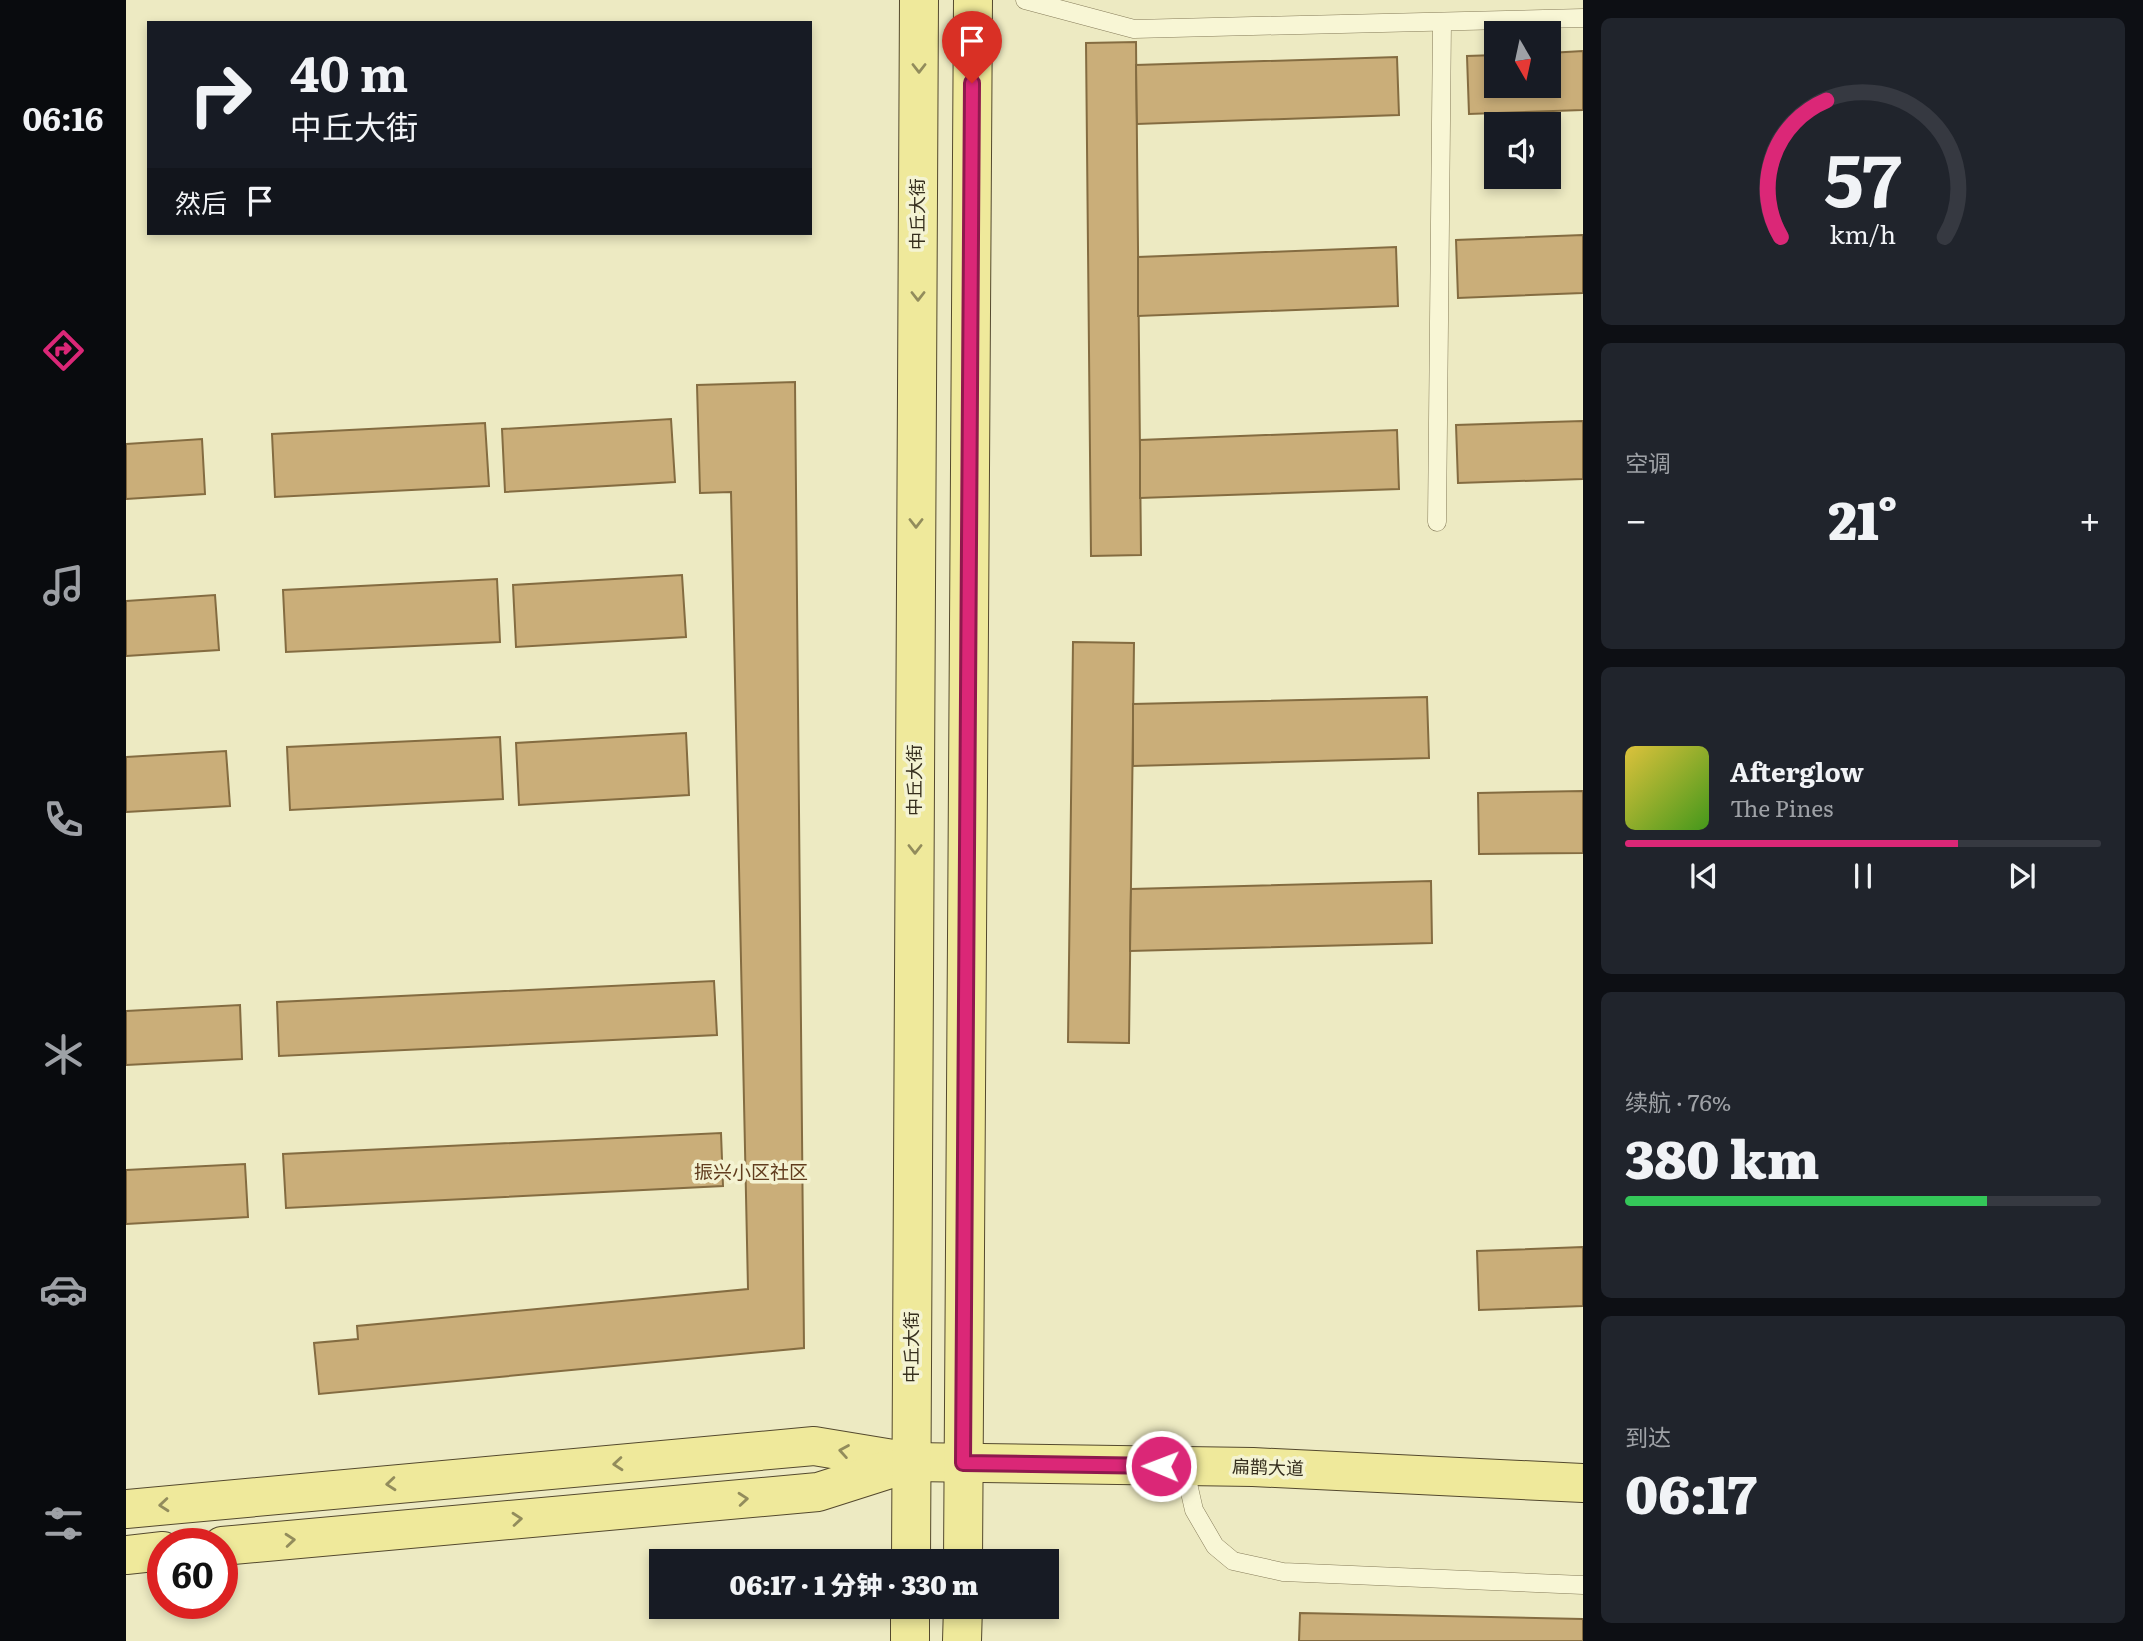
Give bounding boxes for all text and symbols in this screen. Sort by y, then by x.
pin [942,11,1002,83]
north arrow [1484,21,1561,98]
map controls [1484,21,1561,189]
icon: arrive [953,22,991,60]
text: 40 m [290,34,408,107]
icon: right [175,49,266,140]
one-way arrow [911,63,927,74]
text: 06:16 [23,93,103,141]
text: 中丘大街 [290,101,418,149]
button: sound [1484,112,1561,189]
text: 57 [1824,122,1902,230]
street label: 中丘大街 [903,178,930,250]
text: 然后 [175,182,227,221]
icon: arrive [241,182,279,220]
text: km/h [1830,215,1896,252]
one-way arrow [910,291,926,301]
icon: directions [39,326,88,375]
text: 空调 [1625,445,1671,479]
text: 21° [1828,479,1898,556]
text: − [1625,489,1647,546]
text: + [2079,489,2101,546]
one-way arrow [909,518,924,529]
icon: music [39,561,88,610]
street label: 中丘大街 [900,744,927,816]
text: Afterglow [1730,751,1864,790]
text: The Pines [1730,790,1833,824]
icon: phone [39,795,88,844]
one-way arrow [907,844,923,854]
icon: previous [1685,857,1723,895]
icon: pause [1844,857,1882,895]
icon: next [2003,857,2041,895]
icon: climate [39,1030,88,1079]
text: 续航 · 76% [1625,1084,1731,1118]
text: 380 km [1625,1118,1819,1195]
district label: 振兴小区社区 [694,1157,808,1185]
icon: car [39,1265,88,1314]
street label: 中丘大街 [897,1311,924,1383]
text: 到达 [1625,1419,1671,1453]
position arrow [1124,1429,1198,1503]
one-way arrow [838,1444,850,1459]
street label: 扁鹊大道 [1232,1452,1305,1481]
text: 06:17 [1625,1453,1757,1530]
one-way arrow [612,1456,623,1471]
one-way arrow [385,1477,397,1492]
one-way arrow [738,1492,749,1507]
one-way arrow [159,1497,170,1512]
icon: filters [39,1499,88,1548]
one-way arrow [512,1512,523,1527]
speed limit sign: 60 [147,1528,238,1619]
one-way arrow [285,1533,296,1548]
text: 06:17 · 1 分钟 · 330 m [730,1564,978,1603]

